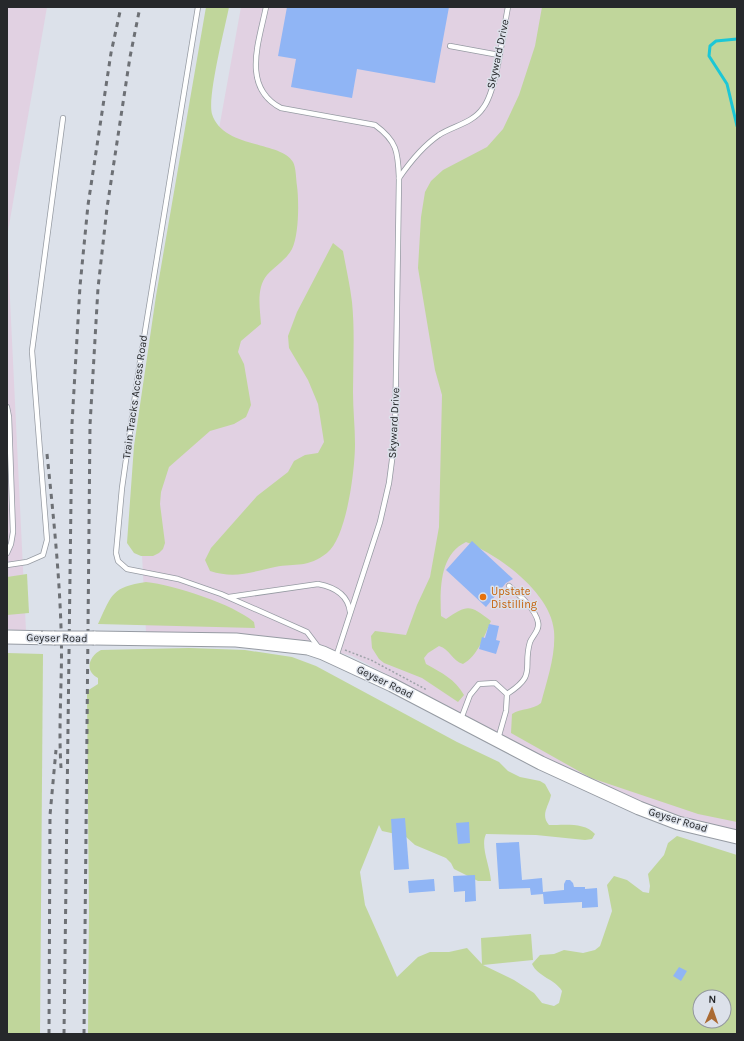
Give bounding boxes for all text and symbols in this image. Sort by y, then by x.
street label: Skyward Drive [484,18,512,90]
street label: Train Tracks Access Road [120,334,150,460]
street label: Skyward Drive [386,387,402,459]
place label: Upstate Distilling [491,585,538,611]
marker: Upstate Distilling [478,592,488,602]
street label: Geyser Road [26,631,88,645]
street label: Geyser Road [355,663,415,701]
street label: Geyser Road [647,805,709,835]
north arrow [692,989,732,1029]
text: N [708,993,717,1006]

